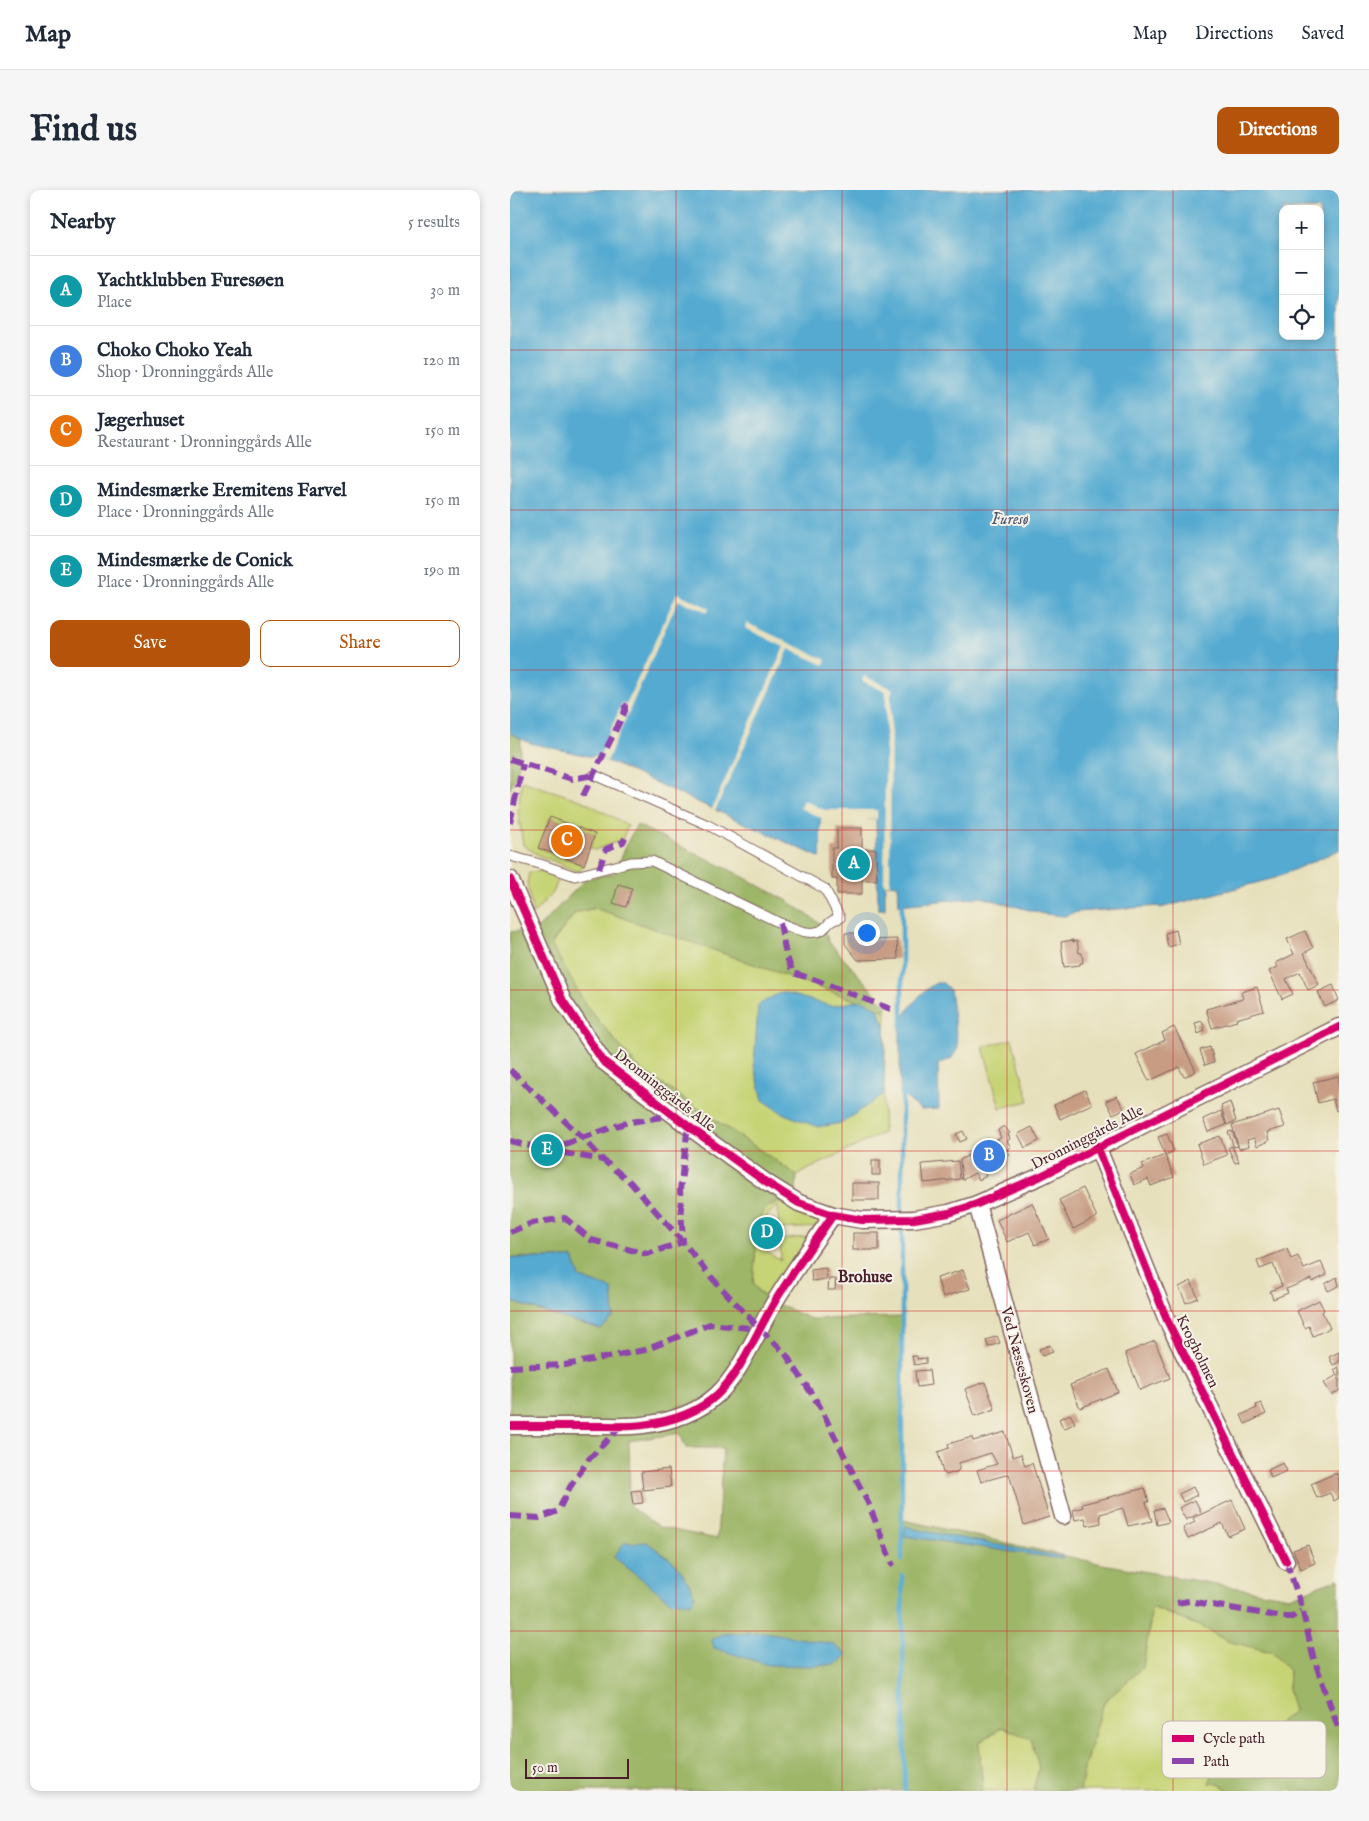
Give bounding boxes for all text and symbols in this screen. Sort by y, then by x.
text: Map [25,19,71,50]
text: Map [1133,23,1167,46]
text: Directions [1195,23,1273,46]
text: Saved [1301,23,1344,46]
button: Directions [1217,107,1339,154]
text: Find us [30,108,137,153]
map controls [1279,205,1324,340]
button: + [1279,205,1324,250]
text: Nearby [50,209,115,236]
text: 5 results [408,213,460,233]
button: − [1279,250,1324,295]
text: Yachtklubben Furesøen [97,269,284,293]
text: A [61,281,71,301]
text: 30 m [430,281,460,301]
text: Place [97,293,132,313]
button: locate [1279,295,1324,340]
text: Choko Choko Yeah [97,339,252,363]
text: B [61,351,71,371]
text: 120 m [423,351,460,371]
text: Shop · Dronninggårds Alle [97,363,273,383]
text: Jægerhuset [97,409,184,433]
text: C [60,421,72,441]
text: 150 m [425,421,460,441]
text: Restaurant · Dronninggårds Alle [97,433,312,453]
text: Mindesmærke Eremitens Farvel [97,479,347,503]
text: D [60,491,72,511]
text: 150 m [425,491,460,511]
text: Place · Dronninggårds Alle [97,503,274,523]
water label: Furesø [991,510,1029,530]
text: Mindesmærke de Conick [97,549,293,573]
text: E [60,561,72,581]
text: 190 m [423,561,460,581]
text: Place · Dronninggårds Alle [97,573,274,593]
button: Save [50,620,250,667]
button: Share [260,620,460,667]
pin: C [551,822,583,860]
pin: A [838,845,870,883]
your location [854,920,880,946]
street label: Dronninggårds Alle [610,1045,719,1136]
street label: Dronninggårds Alle [1028,1101,1147,1174]
pin: E [531,1131,563,1169]
pin: B [973,1137,1005,1175]
pin: D [751,1214,783,1252]
district label: Brohuse [838,1268,893,1288]
street label: Ved Næsseskoven [996,1304,1043,1416]
street label: Krogholmen [1172,1312,1223,1391]
legend [1162,1721,1326,1778]
text: Cycle path [1203,1730,1265,1748]
text: Path [1203,1753,1230,1771]
scale bar [525,1756,629,1779]
text: 50 m [532,1759,558,1777]

